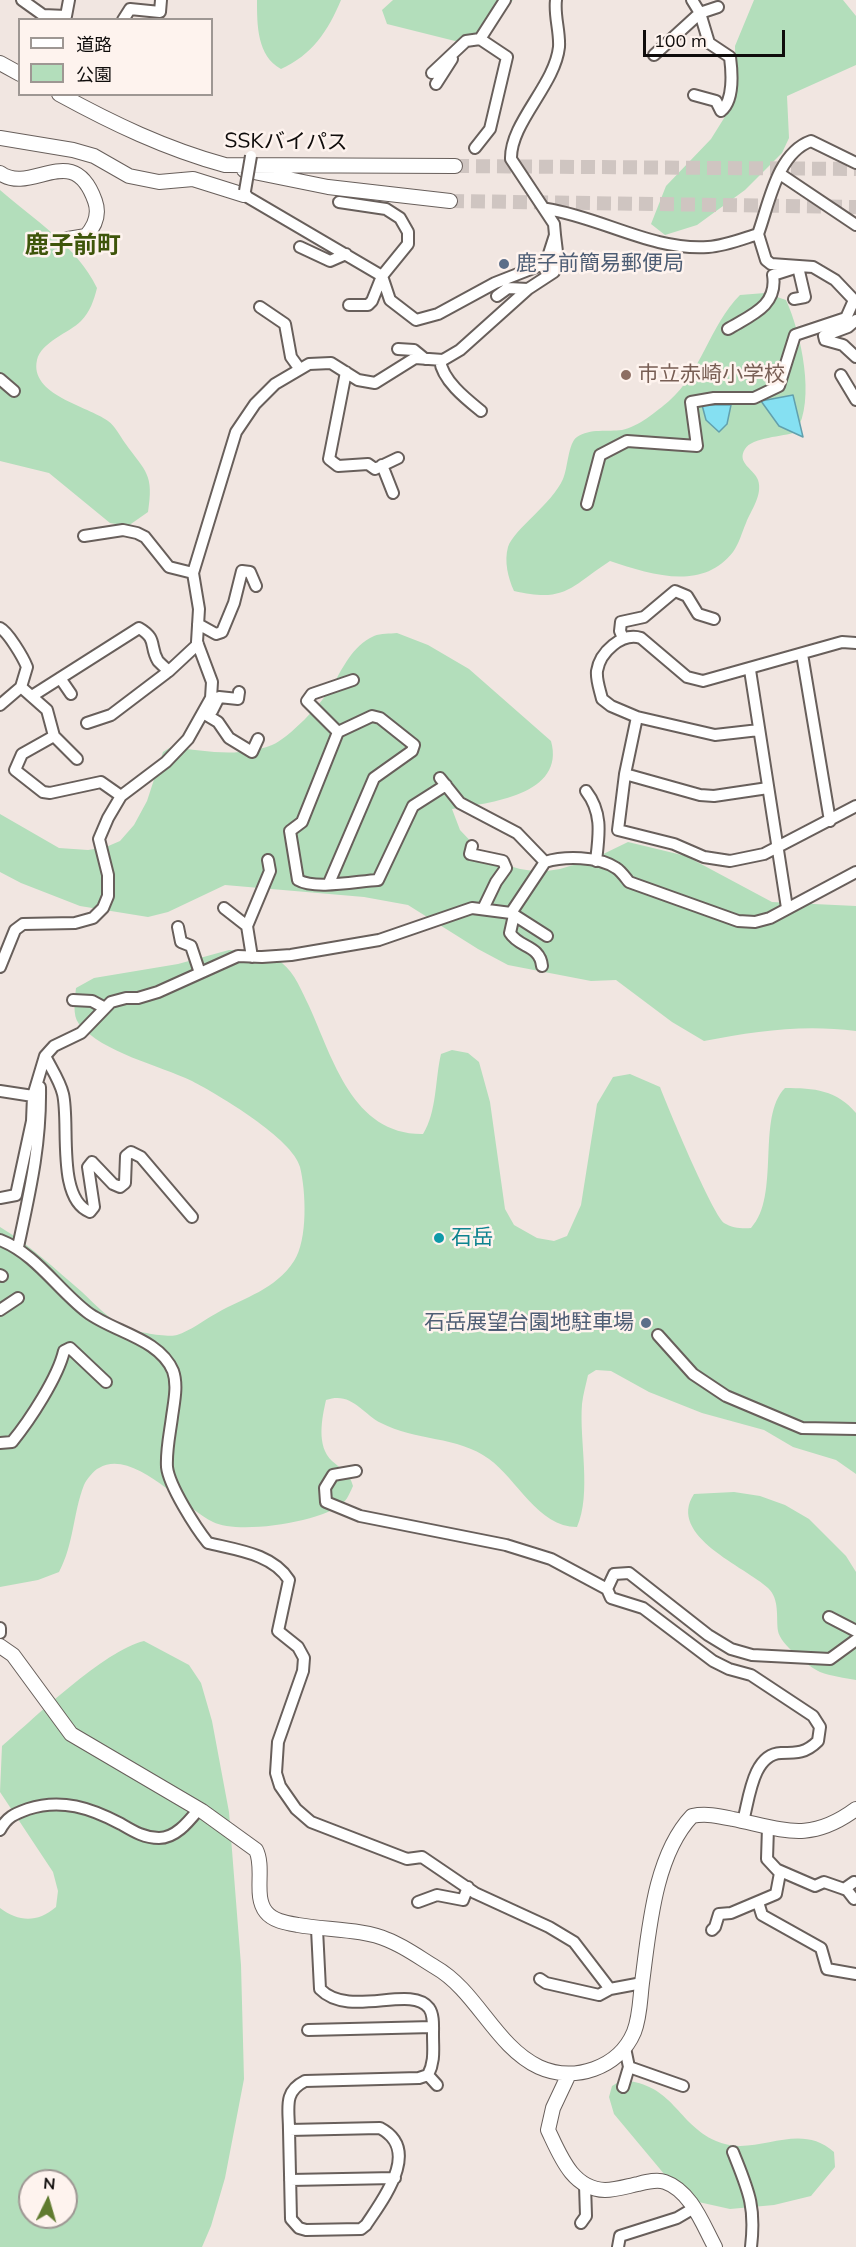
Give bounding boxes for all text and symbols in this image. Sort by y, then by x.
legend [18,18,213,96]
scale bar [646,18,788,56]
text: 100 m [654,29,707,52]
text: 道路 [76,33,112,56]
text: 公園 [76,63,112,86]
street label: SSKバイパス [224,128,348,156]
district label: 鹿子前町 [25,232,121,260]
place label: 鹿子前簡易郵便局 [516,251,684,277]
marker: 鹿子前簡易郵便局 [497,257,511,271]
place label: 市立赤崎小学校 [638,362,785,388]
marker: 市立赤崎小学校 [619,368,633,382]
place label: 石岳 [451,1225,493,1251]
marker: 石岳 [432,1231,446,1245]
place label: 石岳展望台園地駐車場 [424,1310,634,1336]
marker: 石岳展望台園地駐車場 [639,1316,653,1330]
north arrow [18,2169,78,2229]
text: N [42,2173,56,2194]

